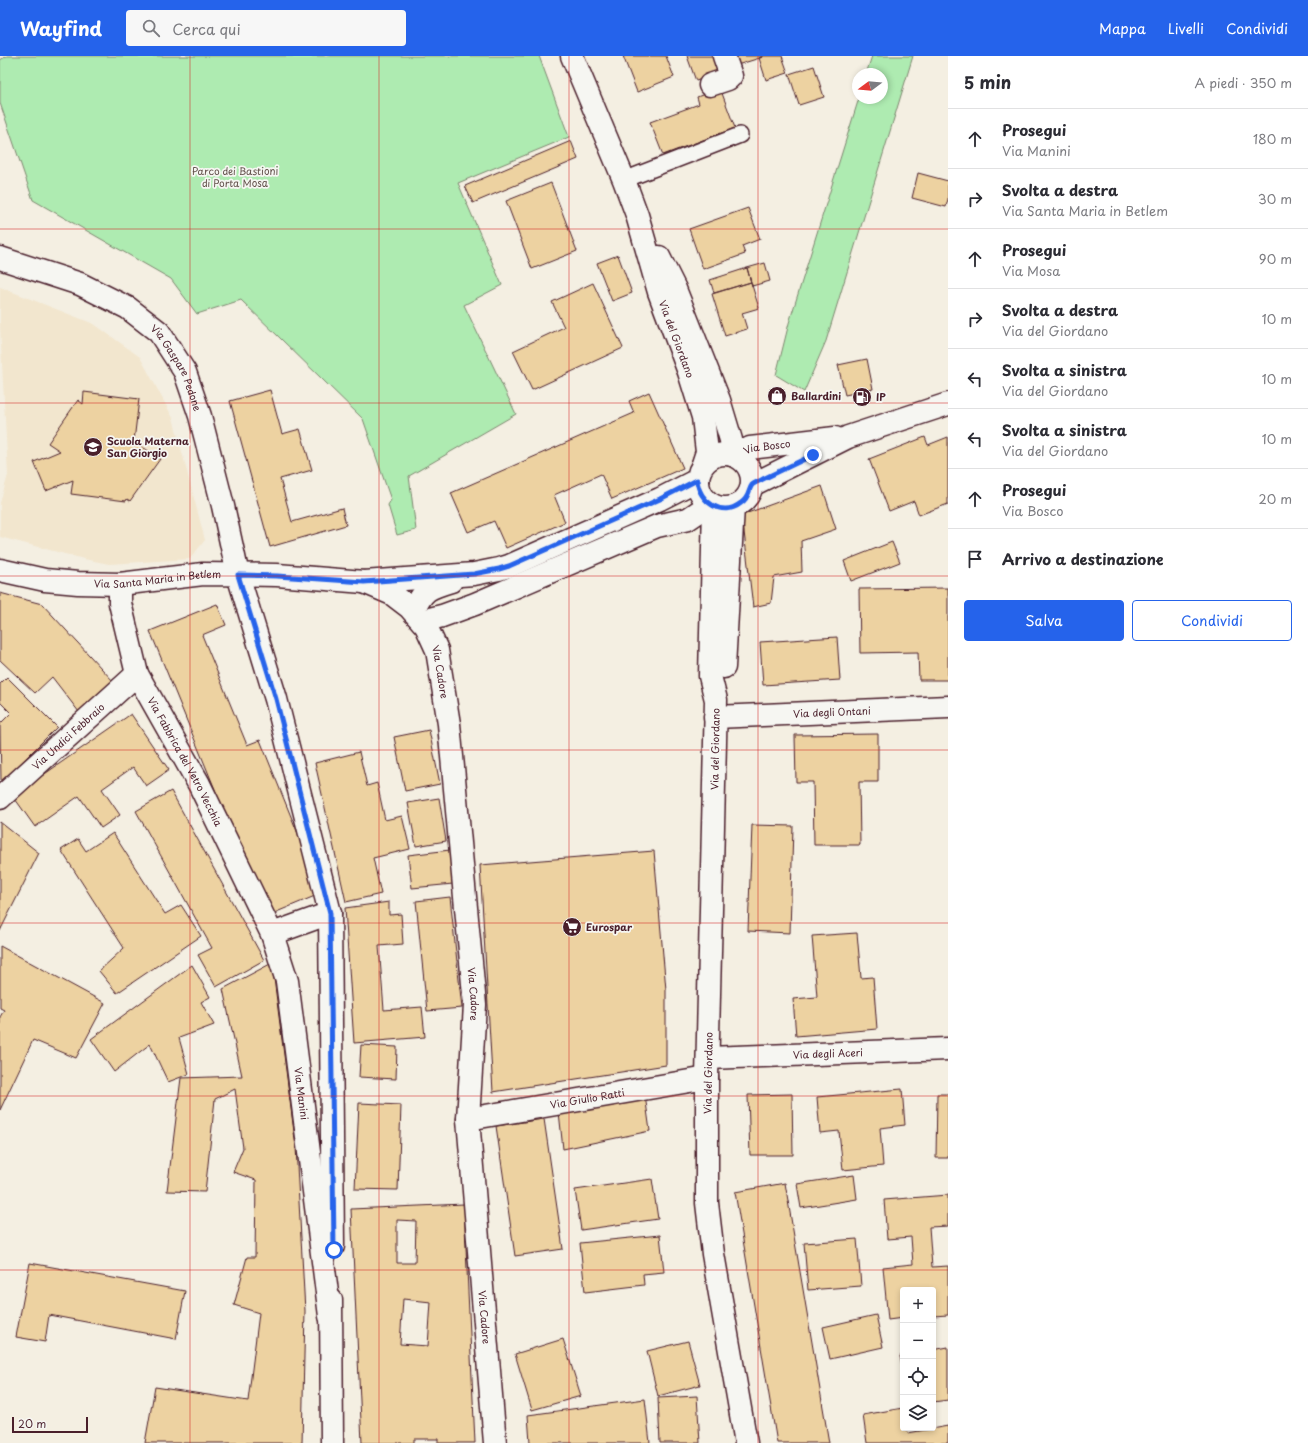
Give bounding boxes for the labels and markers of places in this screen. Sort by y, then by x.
shop icon: Ballardini [766,385,788,407]
fuel station icon: IP [851,386,873,408]
place label: Ballardini [791,388,841,403]
place label: IP [876,389,886,404]
place label: Scuola Materna San Giorgio [107,433,189,460]
school or university icon: Scuola Materna San Giorgio [82,436,104,458]
supermarket icon: Eurospar [561,916,583,938]
place label: Eurospar [586,919,633,934]

